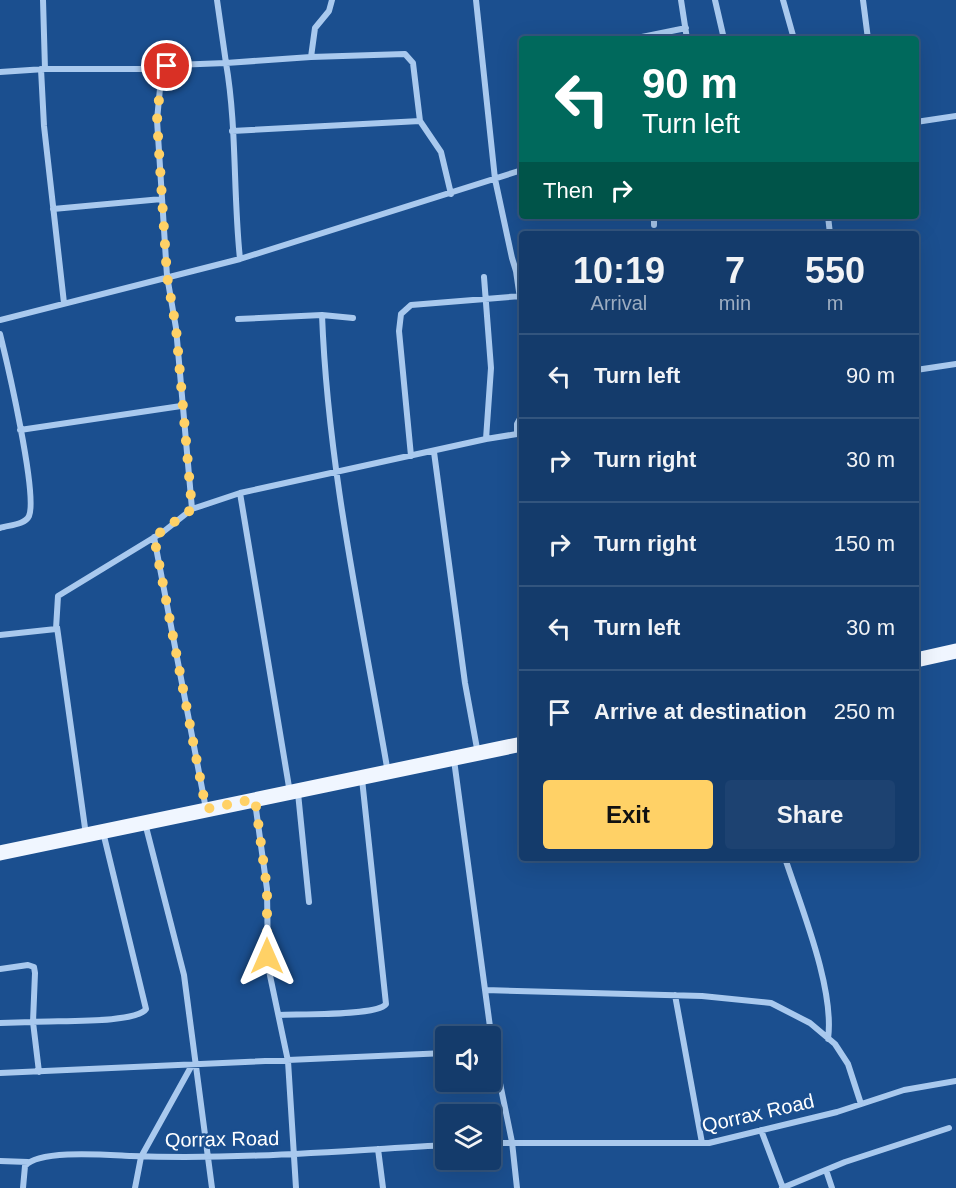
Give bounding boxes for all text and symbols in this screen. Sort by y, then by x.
pin [141,40,192,91]
icon: arrive [150,49,183,82]
icon: left [543,60,621,138]
text: 90 m [642,60,738,107]
text: Turn left [642,109,740,139]
icon: right [605,174,638,207]
text: Then [543,178,593,203]
text: 10:19 [573,250,665,291]
text: 7 [725,250,745,291]
text: 550 [805,250,865,291]
text: Arrival [591,292,647,314]
text: min [719,292,751,314]
text: m [827,292,843,314]
icon: left [543,360,576,393]
text: Turn left [594,363,680,388]
text: 90 m [846,363,895,388]
icon: right [543,444,576,477]
text: Turn right [594,447,696,472]
text: 30 m [846,447,895,472]
icon: right [543,528,576,561]
text: Turn right [594,531,696,556]
text: 150 m [834,531,895,556]
icon: left [543,612,576,645]
text: Turn left [594,615,680,640]
text: 30 m [846,615,895,640]
icon: arrive [543,696,576,729]
text: Arrive at destination [594,699,807,724]
text: 250 m [834,699,895,724]
button: Exit [543,780,713,849]
button: Share [725,780,895,849]
position arrow [235,924,299,988]
map controls [435,1026,501,1170]
button: sound [435,1026,501,1092]
street label: Qorrax Road [700,1089,816,1137]
button: layers [435,1104,501,1170]
street label: Qorrax Road [165,1127,279,1151]

